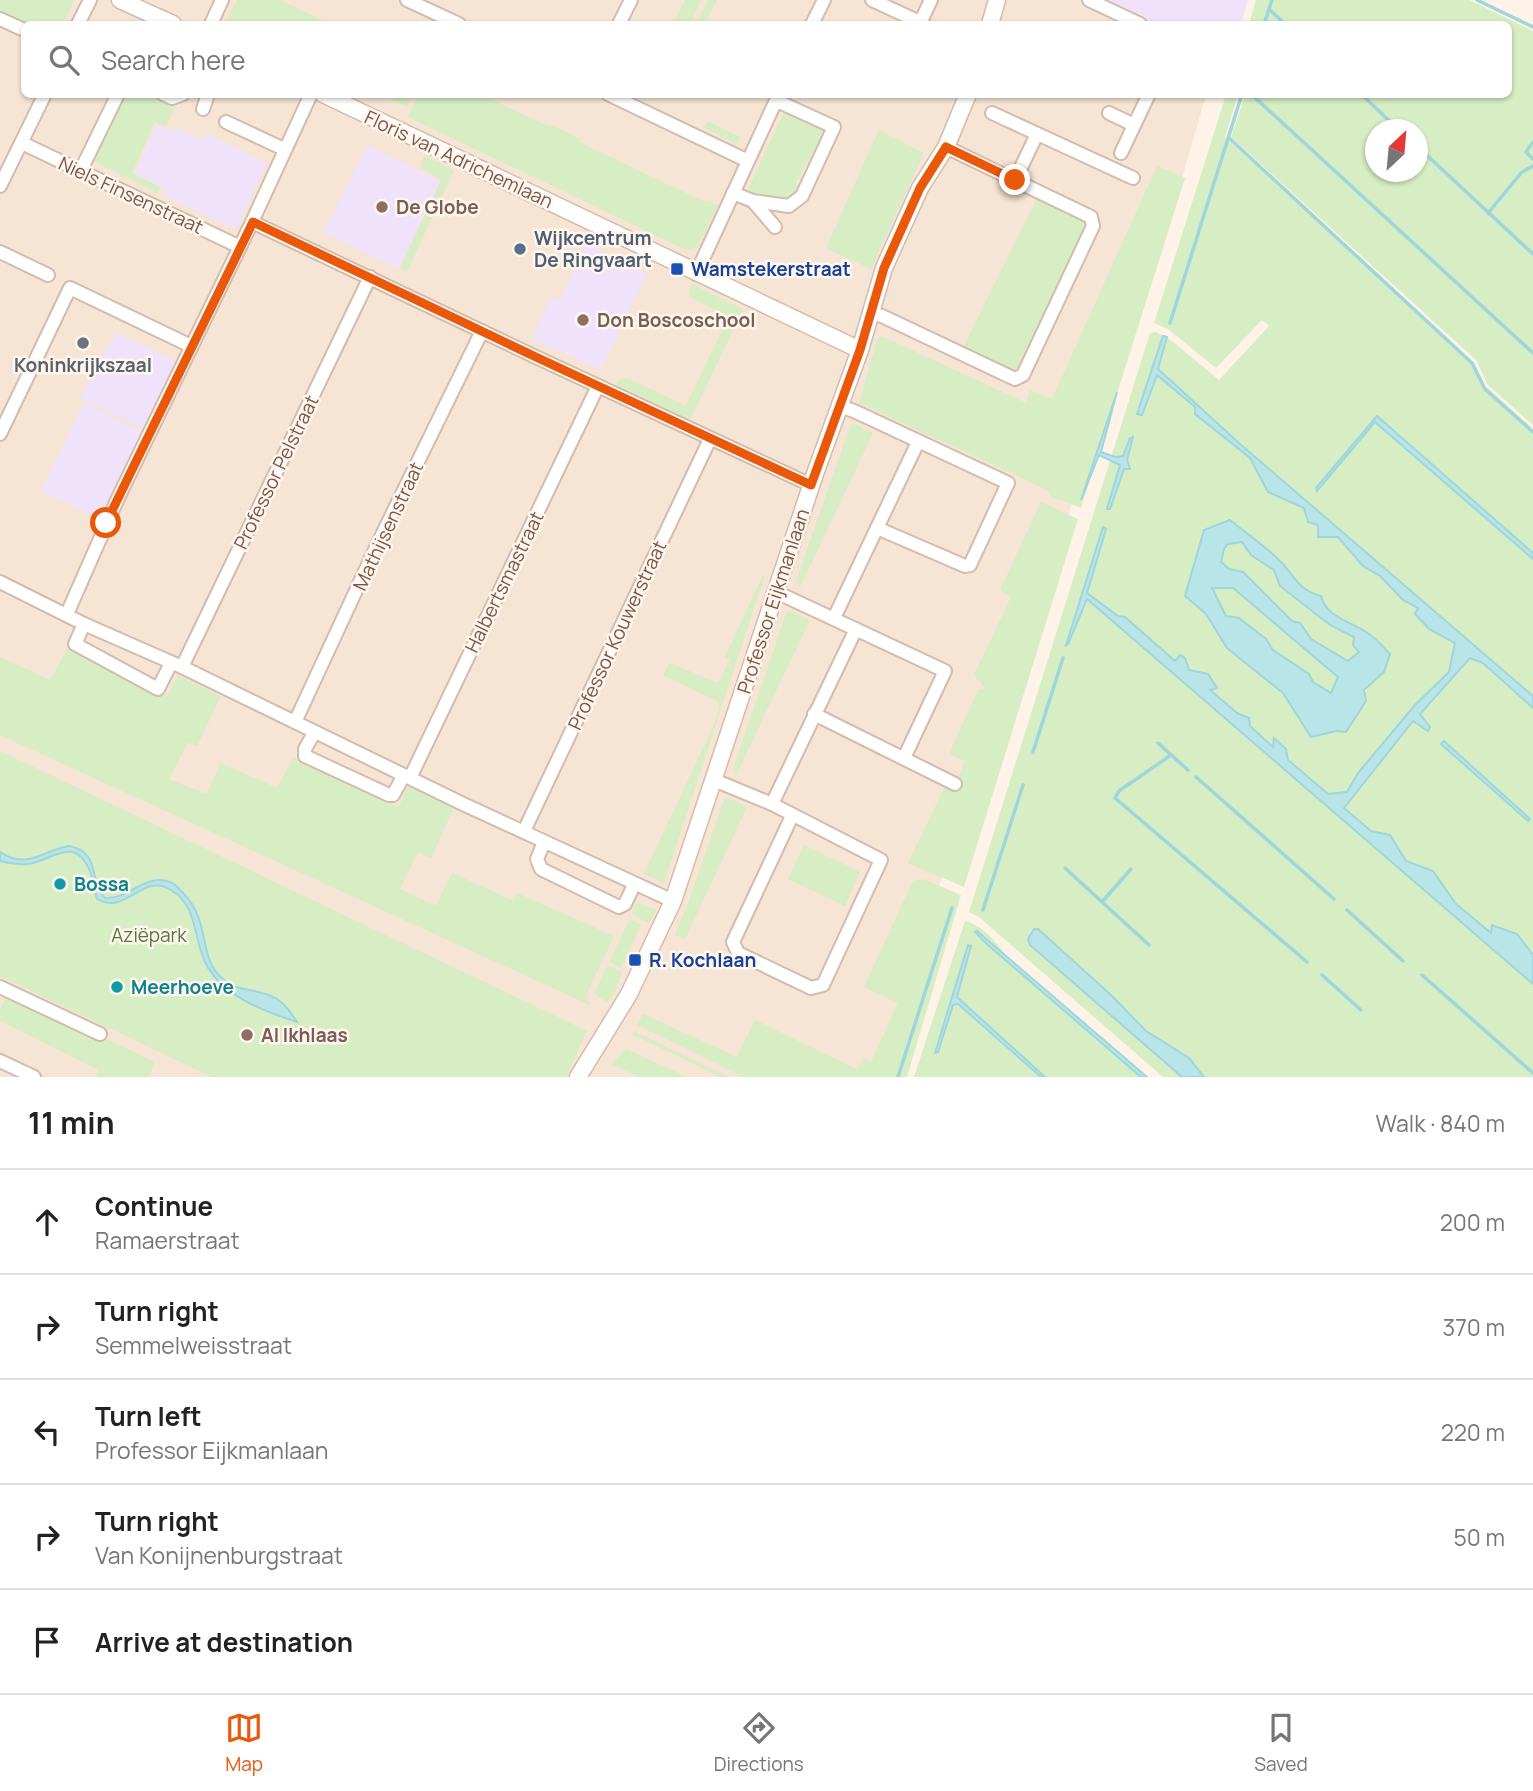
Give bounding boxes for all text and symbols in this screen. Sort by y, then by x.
search box [21,21,1512,98]
icon: search [45,41,83,79]
text: Search here [101,42,246,78]
street label: Floris van Adrichemlaan [361,104,557,214]
north arrow [1365,119,1428,182]
street label: Niels Finsenstraat [54,150,208,240]
route end [999,164,1030,195]
place label: De Globe [396,194,479,220]
marker: De Globe [374,199,390,215]
place label: Wijkcentrum De Ringvaart [534,225,652,273]
marker: Wijkcentrum De Ringvaart [512,241,528,257]
place label: Wamstekerstraat [691,256,851,282]
marker: Wamstekerstraat [669,261,685,277]
place label: Don Boscoschool [597,307,756,333]
marker: Don Boscoschool [575,312,591,328]
marker: Koninkrijkszaal [75,335,91,351]
place label: Koninkrijkszaal [14,352,152,378]
street label: Professor Pelstraat [227,391,325,553]
street label: Mathijsenstraat [347,457,429,595]
street label: Professor Eijkmanlaan [731,505,815,697]
route start [90,507,121,538]
street label: Halbertsmastraat [459,507,549,657]
street label: Professor Kouwerstraat [562,536,672,734]
place label: Bossa [74,871,129,897]
marker: Bossa [52,876,68,892]
park label: Aziëpark [111,922,187,948]
place label: R. Kochlaan [649,947,756,973]
marker: R. Kochlaan [627,952,643,968]
place label: Meerhoeve [131,974,234,1000]
marker: Meerhoeve [109,979,125,995]
place label: Al Ikhlaas [261,1022,348,1048]
marker: Al Ikhlaas [239,1027,255,1043]
text: 11 min [28,1102,114,1143]
text: Walk · 840 m [1376,1107,1505,1139]
text: Continue [95,1188,213,1224]
icon: ahead [28,1203,66,1241]
text: 200 m [1440,1206,1505,1238]
text: Ramaerstraat [95,1224,240,1256]
text: Turn right [95,1293,219,1329]
icon: right [28,1308,66,1346]
text: 370 m [1443,1311,1505,1343]
text: Semmelweisstraat [95,1329,292,1361]
text: Turn left [95,1398,202,1434]
icon: left [28,1413,66,1451]
text: 220 m [1441,1416,1505,1448]
text: Professor Eijkmanlaan [95,1434,329,1466]
text: Turn right [95,1503,219,1539]
icon: right [28,1518,66,1556]
text: 50 m [1454,1521,1505,1553]
text: Van Konijnenburgstraat [95,1539,343,1571]
icon: arrive [28,1623,66,1661]
text: Arrive at destination [95,1624,353,1660]
tab: Map [225,1709,263,1777]
tab: Directions [714,1709,804,1777]
tab: Saved [1254,1709,1308,1777]

